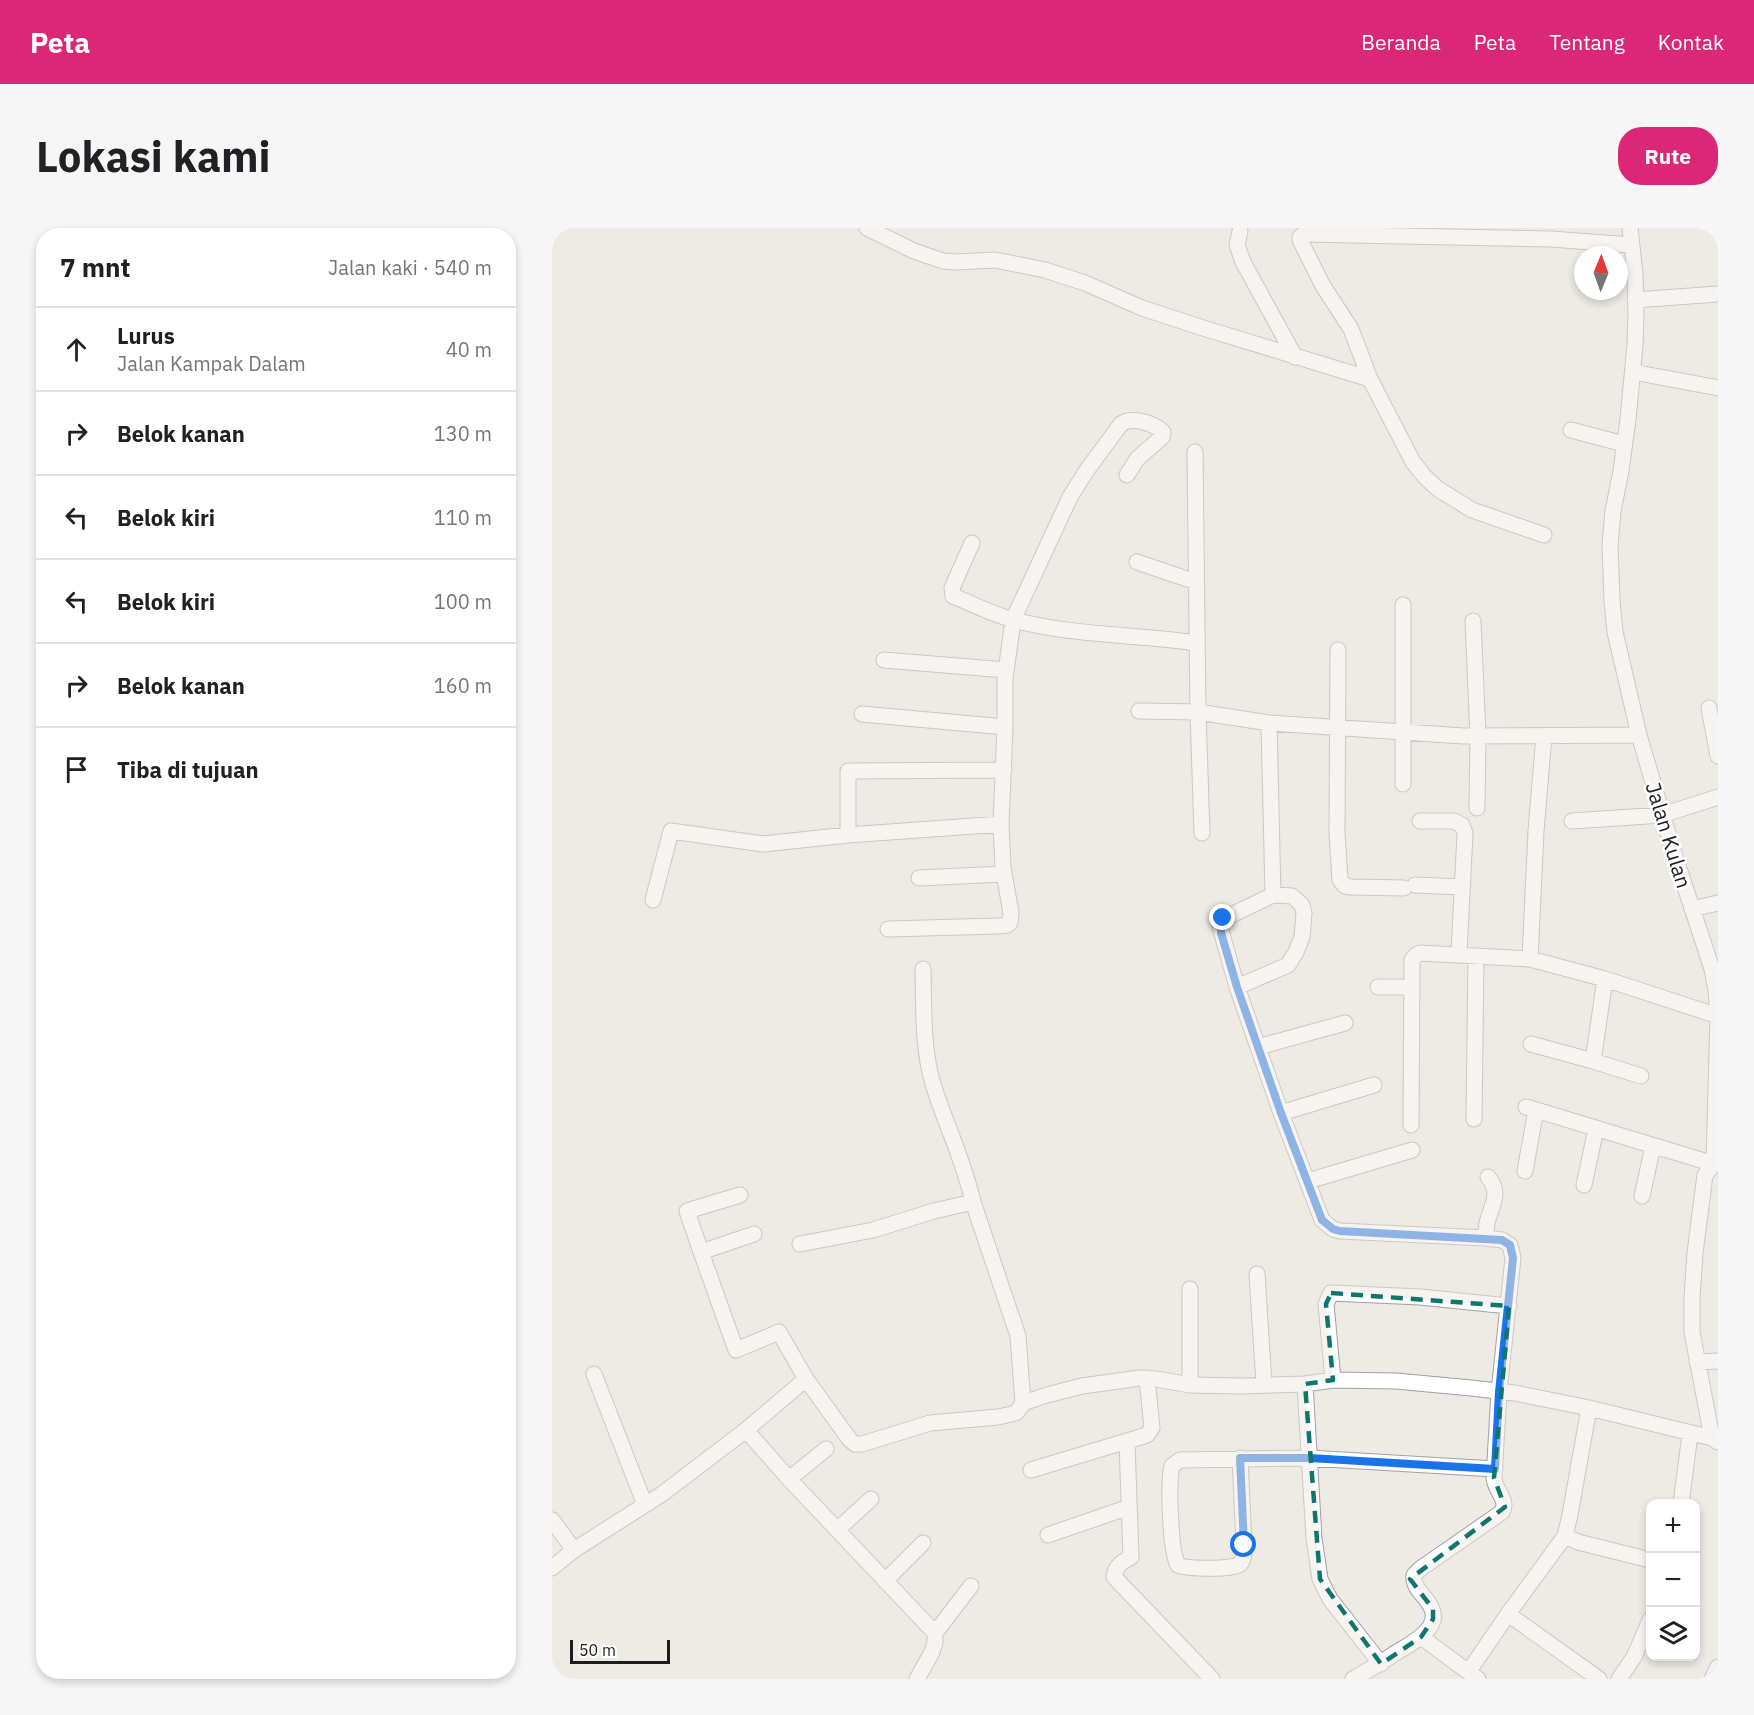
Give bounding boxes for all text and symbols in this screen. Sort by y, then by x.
text: Peta [30,24,90,61]
text: Beranda [1361,28,1441,56]
text: Peta [1474,28,1516,56]
text: Tentang [1549,28,1625,56]
text: Kontak [1658,28,1724,56]
button: Rute [1618,127,1718,185]
text: Lokasi kami [36,129,270,184]
north arrow [1574,246,1628,300]
text: 7 mnt [60,250,130,284]
text: Jalan kaki · 540 m [328,254,492,281]
text: Lurus [117,321,175,350]
icon: ahead [60,333,93,366]
text: 40 m [446,336,492,363]
text: Jalan Kampak Dalam [117,350,306,377]
icon: right [60,417,93,450]
text: Belok kanan [117,419,245,448]
text: 130 m [434,420,492,447]
icon: left [60,501,93,534]
text: Belok kiri [117,503,215,532]
text: 110 m [434,504,492,531]
icon: left [60,585,93,618]
text: Belok kiri [117,587,215,616]
text: 100 m [434,588,492,615]
icon: right [60,669,93,702]
text: Belok kanan [117,671,245,700]
text: 160 m [434,672,492,699]
icon: arrive [60,753,93,786]
text: Tiba di tujuan [117,755,259,784]
street label: Jalan Kulan [1640,778,1698,892]
route end [1209,904,1235,930]
map controls [1646,1499,1700,1661]
button: + [1646,1499,1700,1553]
route start [1230,1531,1256,1557]
button: − [1646,1553,1700,1607]
button: layers [1646,1607,1700,1661]
scale bar [570,1637,670,1664]
text: 50 m [579,1640,616,1660]

